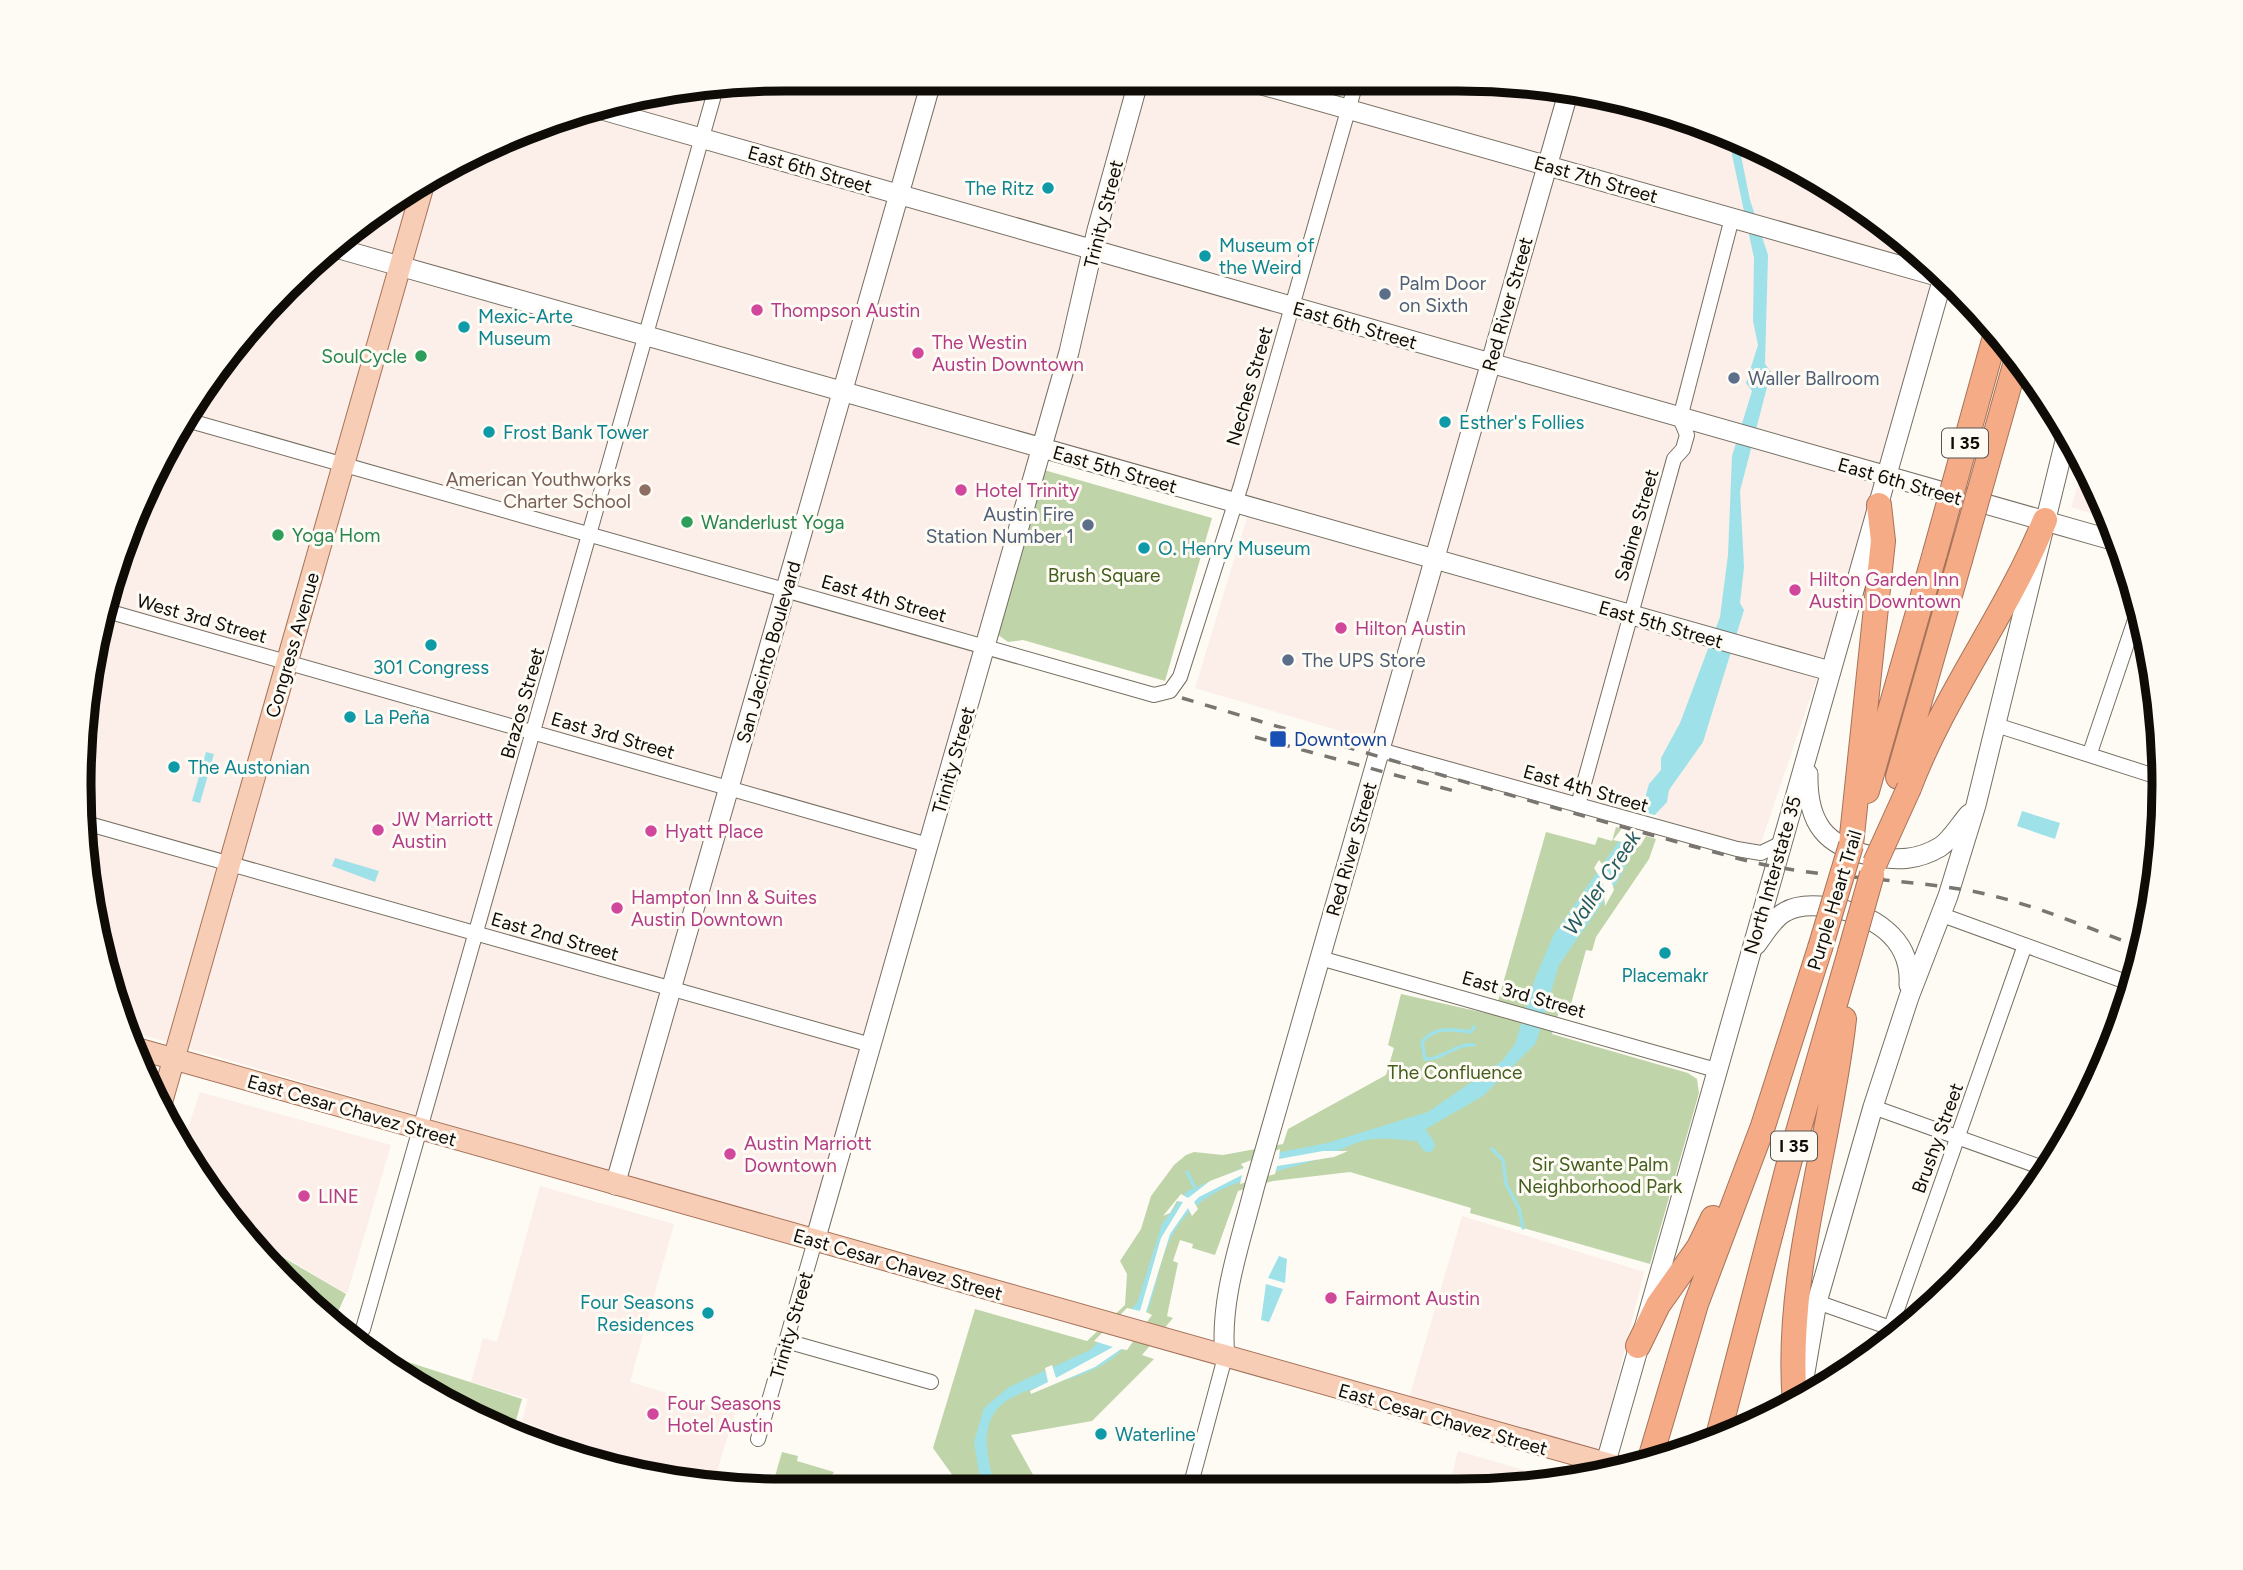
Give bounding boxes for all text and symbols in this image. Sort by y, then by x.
street label: East 6th Street [745,141,875,198]
street label: East 7th Street [1531,151,1660,208]
street label: Trinity Street [1079,158,1128,271]
place label: The Ritz [965,177,1034,200]
marker: The Ritz [1040,180,1056,196]
place label: Museum of the Weird [1219,234,1314,279]
street label: Red River Street [1477,234,1538,374]
marker: Museum of the Weird [1197,248,1213,264]
place label: Palm Door on Sixth [1399,272,1487,317]
marker: Palm Door on Sixth [1377,286,1393,302]
street label: East 6th Street [1290,297,1420,354]
place label: Thompson Austin [771,299,920,322]
marker: Thompson Austin [749,302,765,318]
place label: Mexic-Arte Museum [478,305,573,350]
marker: Mexic-Arte Museum [456,319,472,335]
street label: Neches Street [1221,324,1277,448]
place label: The Westin Austin Downtown [932,331,1084,376]
place label: SoulCycle [321,345,407,368]
marker: The Westin Austin Downtown [910,345,926,361]
marker: SoulCycle [413,348,429,364]
place label: Waller Ballroom [1748,367,1879,390]
marker: Waller Ballroom [1726,370,1742,386]
place label: Esther's Follies [1459,411,1584,434]
marker: Esther's Follies [1437,414,1453,430]
place label: Frost Bank Tower [503,421,649,444]
marker: Frost Bank Tower [481,424,497,440]
road number: I 35 [1942,428,1988,458]
street label: East 5th Street [1050,441,1180,498]
street label: East 6th Street [1835,453,1965,510]
street label: Sabine Street [1609,466,1663,584]
place label: American Youthworks Charter School [446,468,631,513]
place label: Hotel Trinity [975,479,1079,502]
marker: American Youthworks Charter School [637,482,653,498]
marker: Hotel Trinity [953,482,969,498]
place label: Austin Fire Station Number 1 [926,503,1074,548]
place label: Wanderlust Yoga [701,511,844,534]
marker: Wanderlust Yoga [679,514,695,530]
marker: Austin Fire Station Number 1 [1080,517,1096,533]
place label: Yoga Hom [292,524,380,547]
marker: Yoga Hom [270,527,286,543]
place label: O. Henry Museum [1158,537,1310,560]
marker: O. Henry Museum [1136,540,1152,556]
street label: San Jacinto Boulevard [731,558,806,746]
park label: Brush Square [1048,564,1160,587]
place label: Hilton Garden Inn Austin Downtown [1809,568,1961,613]
street label: Congress Avenue [261,570,324,720]
street label: East 4th Street [819,570,949,627]
marker: Hilton Garden Inn Austin Downtown [1787,582,1803,598]
street label: West 3rd Street [134,589,270,648]
street label: East 5th Street [1596,596,1726,653]
place label: Hilton Austin [1355,617,1466,640]
marker: Hilton Austin [1333,620,1349,636]
marker: 301 Congress [423,637,439,653]
street label: Brazos Street [496,645,549,761]
place label: The UPS Store [1302,649,1426,672]
marker: The UPS Store [1280,652,1296,668]
place label: 301 Congress [373,656,489,679]
street label: Trinity Street [927,704,980,816]
place label: La Peña [364,706,430,729]
street label: East 3rd Street [548,707,677,764]
marker: La Peña [342,709,358,725]
place label: Downtown [1294,728,1387,751]
marker: Downtown [1268,729,1288,749]
place label: The Austonian [188,756,310,779]
marker: The Austonian [166,759,182,775]
street label: East 4th Street [1521,760,1651,817]
street label: Red River Street [1321,779,1382,919]
street label: North Interstate 35 [1739,793,1806,957]
place label: JW Marriott Austin [392,808,493,853]
place label: Hyatt Place [665,820,763,843]
marker: JW Marriott Austin [370,822,386,838]
marker: Hyatt Place [643,823,659,839]
water label: Waller Creek [1558,825,1646,940]
street label: Purple Heart Trail [1802,827,1867,973]
place label: Hampton Inn & Suites Austin Downtown [631,886,817,931]
marker: Hampton Inn & Suites Austin Downtown [609,900,625,916]
street label: East 2nd Street [488,907,621,966]
marker: Placemakr [1657,945,1673,961]
place label: Placemakr [1621,964,1709,987]
street label: East 3rd Street [1459,966,1588,1023]
park label: The Confluence [1388,1061,1522,1084]
street label: East Cesar Chavez Street [245,1070,459,1151]
street label: Brushy Street [1907,1080,1968,1197]
place label: Austin Marriott Downtown [744,1132,872,1177]
road number: I 35 [1771,1132,1817,1161]
marker: Austin Marriott Downtown [722,1146,738,1162]
park label: Sir Swante Palm Neighborhood Park [1518,1153,1683,1198]
place label: LINE [318,1185,359,1208]
marker: LINE [296,1188,312,1204]
street label: East Cesar Chavez Street [791,1224,1005,1305]
street label: Trinity Street [765,1269,818,1381]
place label: Fairmont Austin [1345,1287,1480,1310]
marker: Fairmont Austin [1323,1290,1339,1306]
place label: Four Seasons Residences [580,1291,694,1336]
marker: Four Seasons Residences [700,1305,716,1321]
street label: East Cesar Chavez Street [1336,1379,1550,1460]
place label: Four Seasons Hotel Austin [667,1392,781,1437]
marker: Four Seasons Hotel Austin [645,1406,661,1422]
place label: Waterline [1115,1423,1196,1446]
marker: Waterline [1093,1426,1109,1442]

